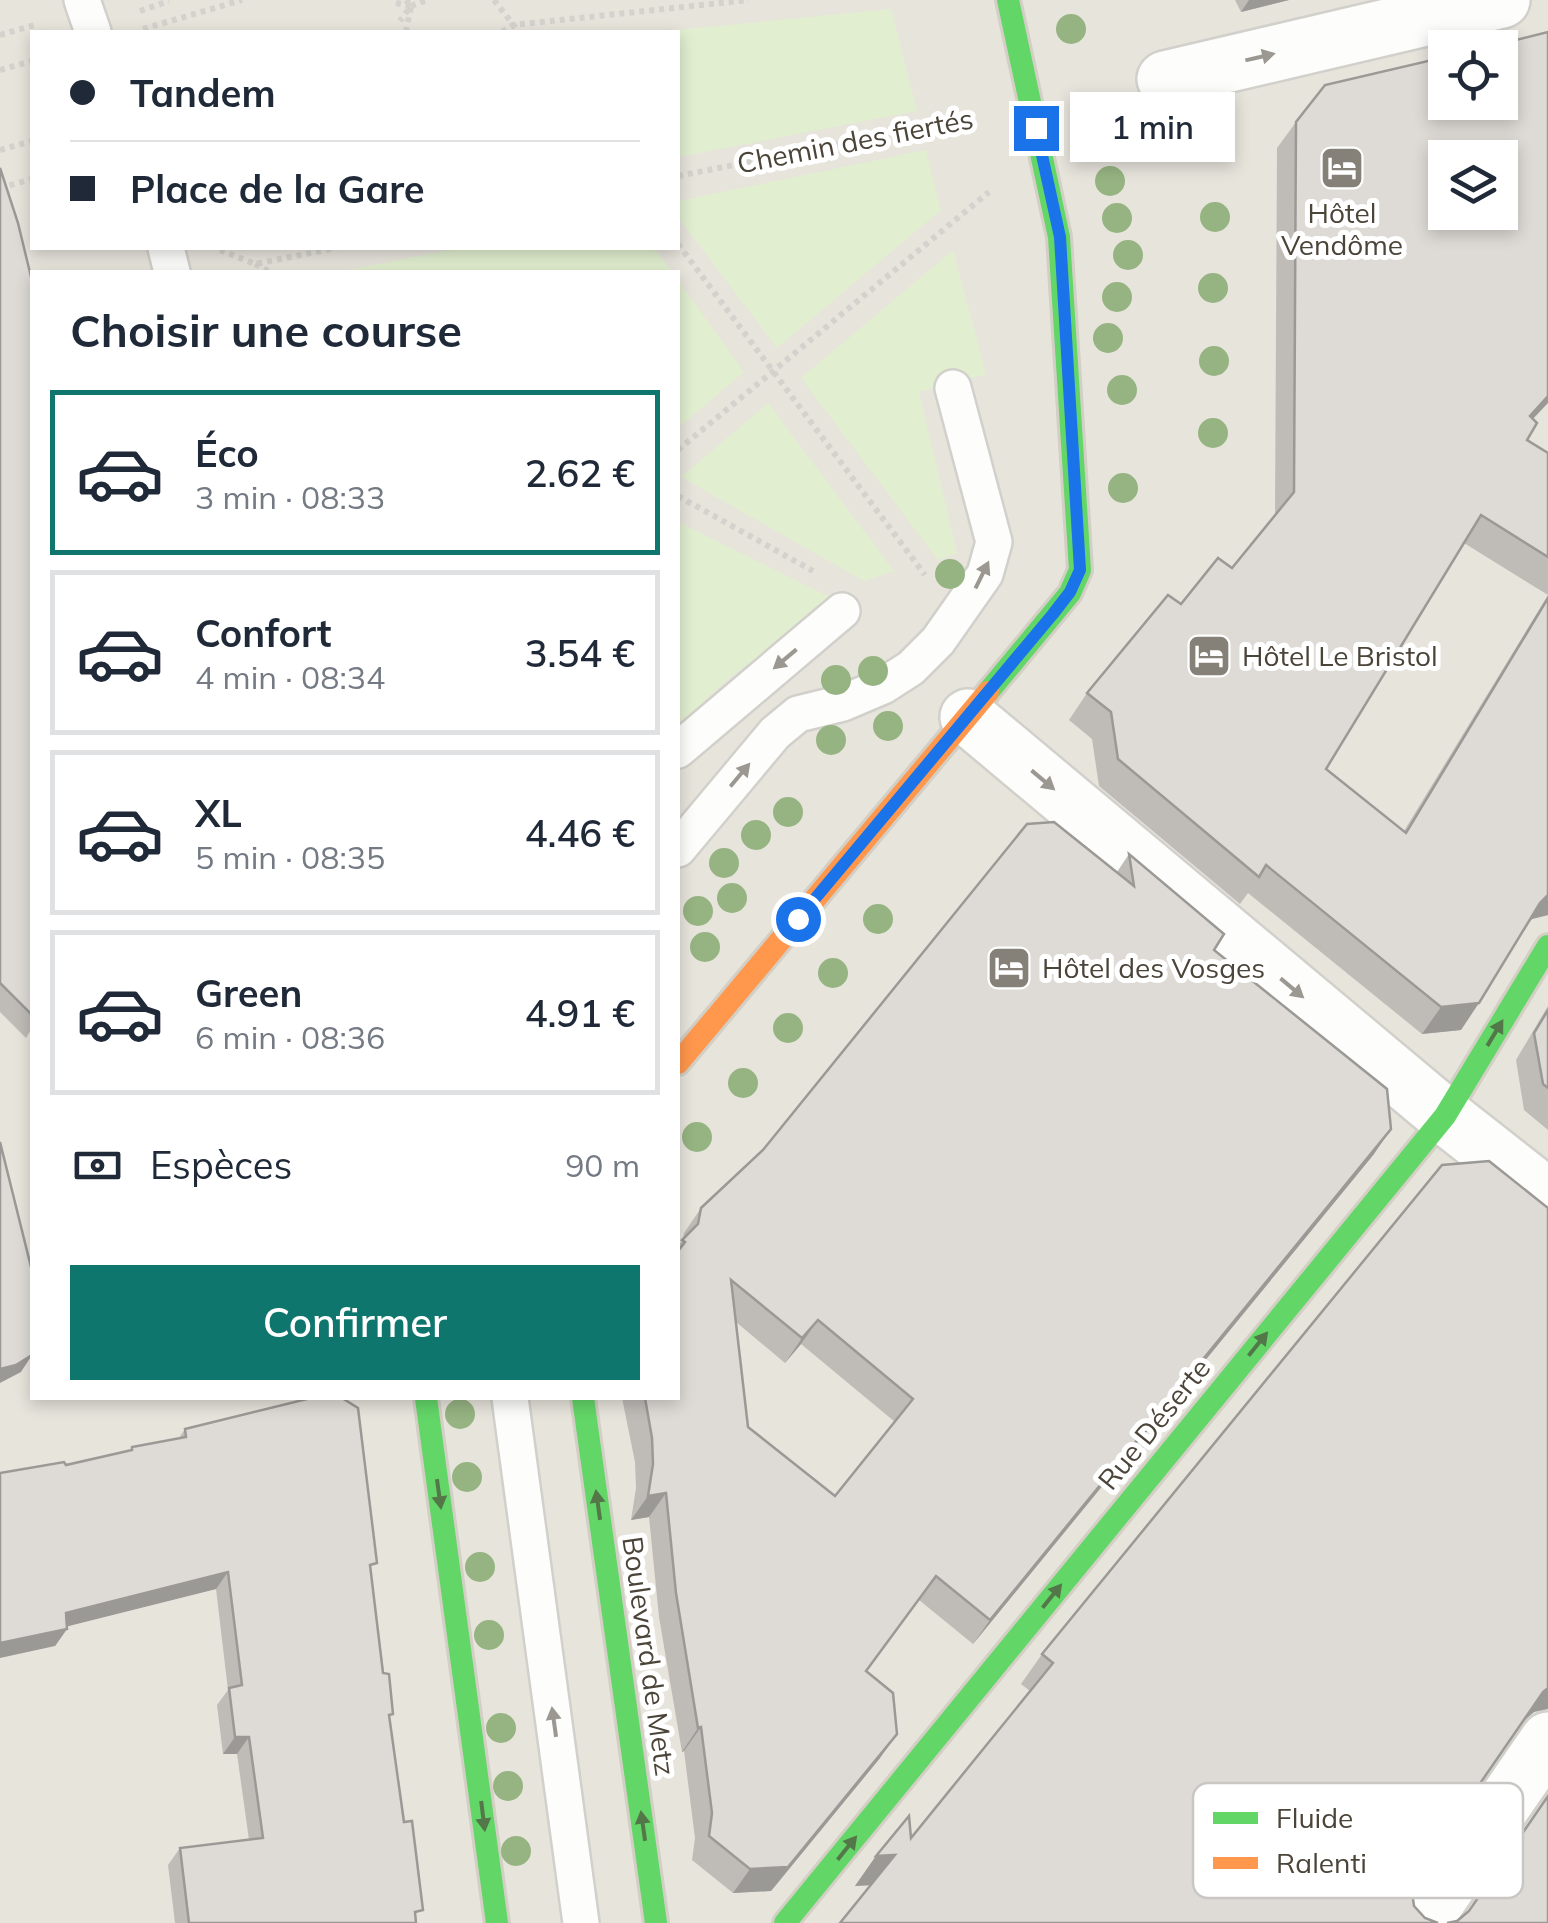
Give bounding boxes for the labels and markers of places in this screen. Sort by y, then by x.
hotel icon: Hôtel Vendôme [1319,145,1365,191]
place label: Hôtel Vendôme [1281,195,1403,262]
hotel icon: Hôtel Le Bristol [1186,633,1232,679]
place label: Hôtel Le Bristol [1242,638,1438,673]
hotel icon: Hôtel des Vosges [986,945,1032,991]
place label: Hôtel des Vosges [1042,950,1265,985]

